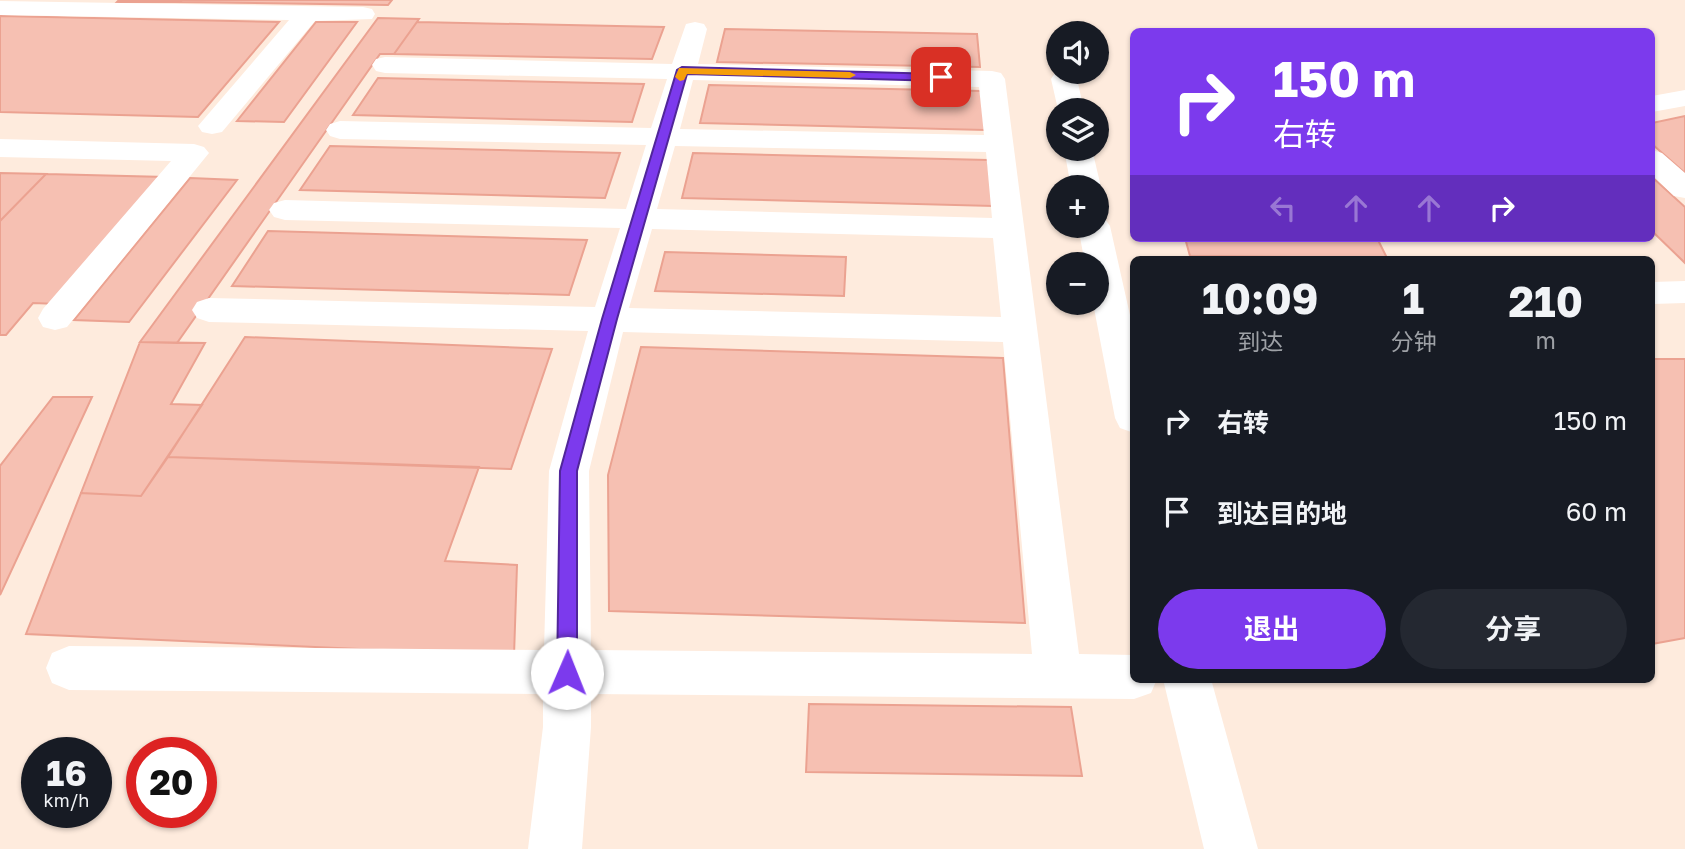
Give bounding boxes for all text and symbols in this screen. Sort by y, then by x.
map controls [1046,21,1109,315]
button: sound [1046,21,1109,84]
pin [911,47,971,107]
text: 150 m [1273,49,1415,108]
icon: right [1158,56,1249,147]
icon: arrive [922,58,960,96]
button: layers [1046,98,1109,161]
text: 右转 [1273,115,1337,153]
button: + [1046,175,1109,238]
icon: left [1264,189,1302,227]
icon: ahead [1337,189,1375,227]
icon: ahead [1410,189,1448,227]
icon: right [1483,189,1521,227]
button: − [1046,252,1109,315]
text: 10:09 [1202,273,1318,323]
text: 1 [1403,273,1424,323]
text: 210 [1508,276,1583,326]
text: m [1535,326,1556,354]
text: 到达 [1237,327,1283,355]
text: 分钟 [1390,327,1436,355]
icon: right [1158,402,1196,440]
text: 150 m [1554,405,1627,436]
text: 右转 [1217,407,1269,438]
icon: arrive [1158,493,1196,531]
text: 60 m [1566,496,1627,527]
text: 到达目的地 [1217,498,1347,529]
button: 退出 [1158,589,1386,669]
button: 分享 [1400,589,1627,669]
position arrow [530,636,604,710]
speed limit sign: 20 [126,737,217,828]
text: 16 [46,752,87,794]
text: km/h [44,789,89,811]

